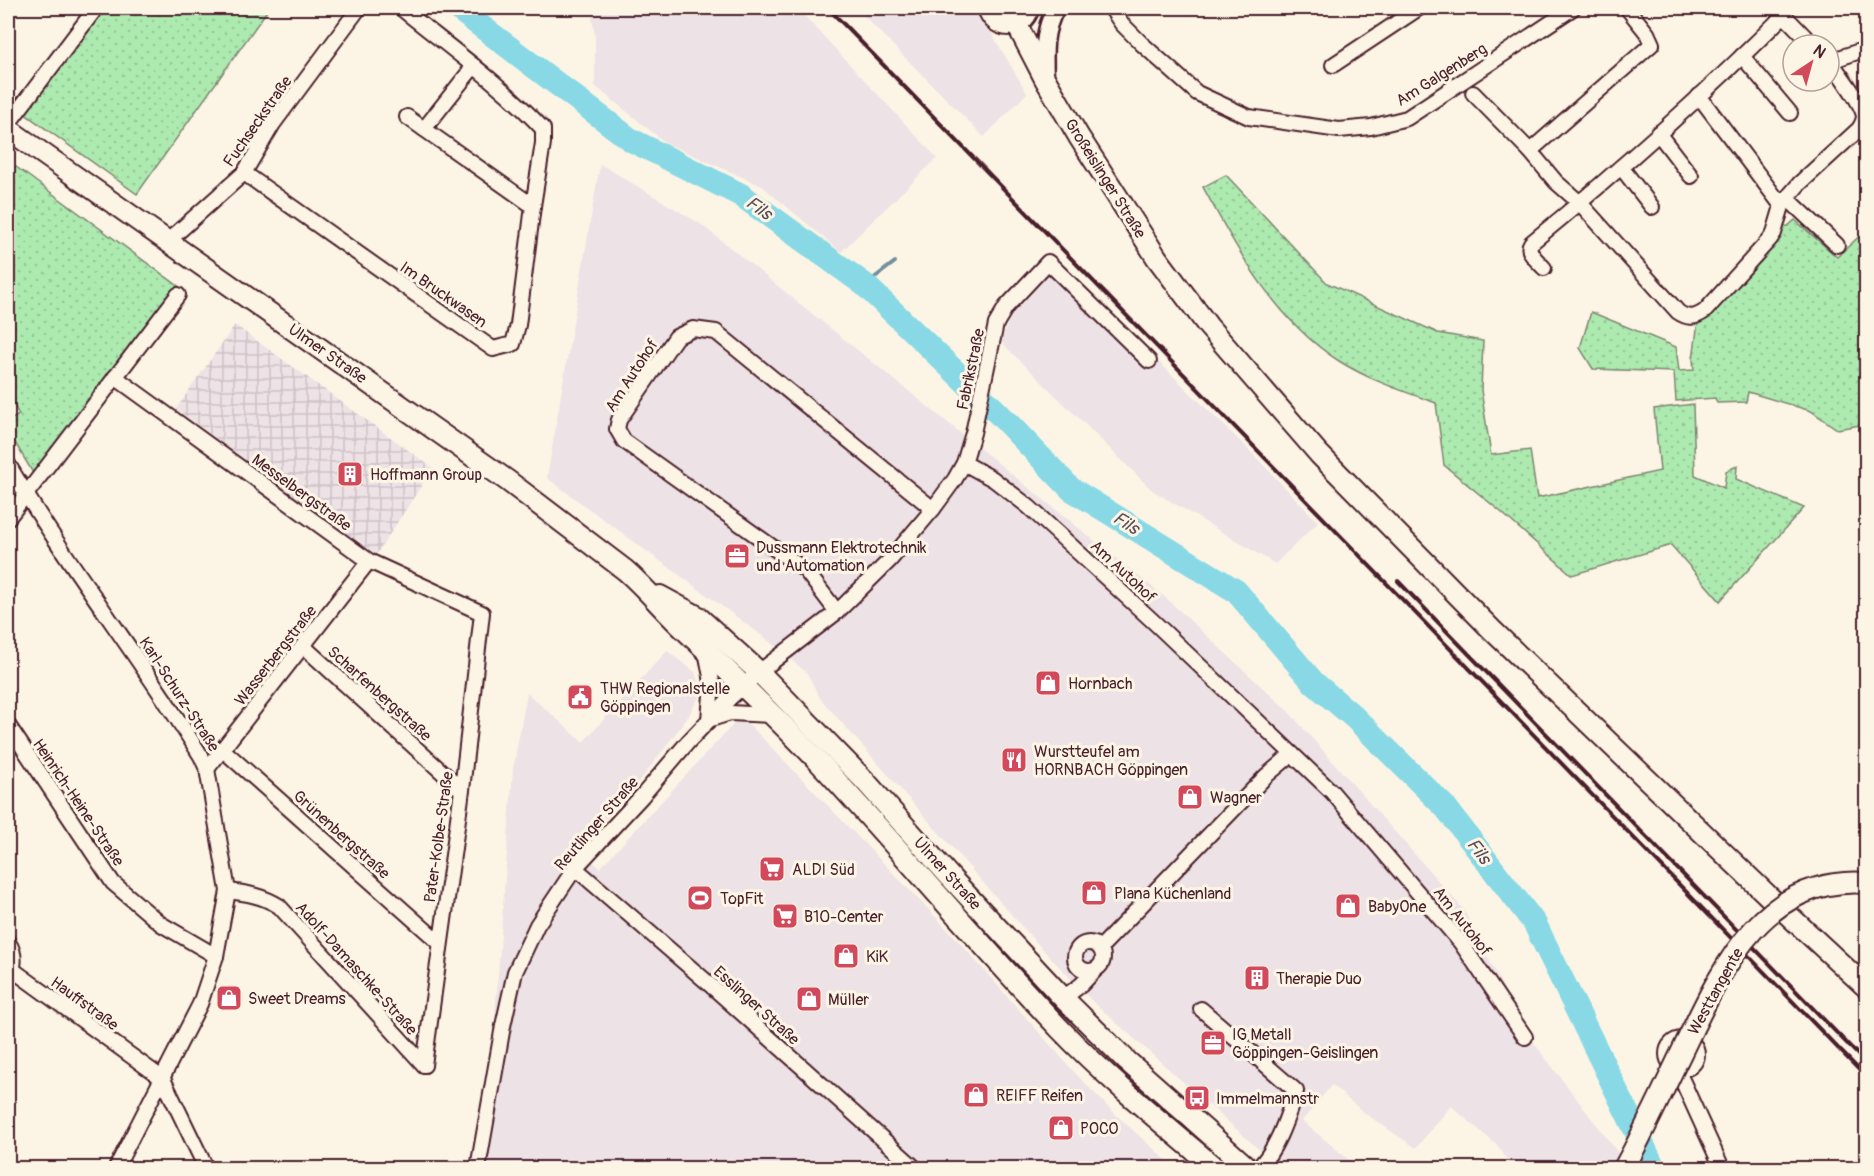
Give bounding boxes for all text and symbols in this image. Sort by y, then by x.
north arrow [1781,33,1841,93]
street label: Am Galgenberg [1392,39,1491,111]
text: N [1809,40,1830,63]
street label: Fuchseckstraße [219,72,297,171]
street label: Großeislinger Straße [1060,115,1150,242]
water label: Fils [741,191,778,227]
street label: Im Bruckwasen [396,257,491,332]
street label: Ulmer Straße [284,319,371,388]
street label: Fabrikstraße [953,327,989,412]
street label: Am Autohof [601,335,663,416]
street label: Messelbergstraße [248,450,355,536]
building icon: Hoffmann Group [335,459,365,489]
place label: Hoffmann Group [370,465,482,485]
water label: Fils [1108,507,1145,541]
street label: Am Autohof [1086,536,1161,608]
place label: Dussmann Elektrotechnik und Automation [756,538,927,576]
office icon: Dussmann Elektrotechnik und Automation [722,541,752,571]
street label: Wasserbergstraße [230,601,321,710]
street label: Karl-Schurz-Straße [135,633,224,756]
street label: Scharfenbergstraße [323,642,436,746]
shop icon: Hornbach [1033,668,1063,698]
place label: Hornbach [1068,674,1132,694]
place label: THW Regionalstelle Göppingen [600,679,730,717]
public building icon: THW Regionalstelle Göppingen [565,682,595,712]
street label: Heinrich-Heine-Straße [28,735,128,870]
place label: Wurstteufel am HORNBACH Göppingen [1034,742,1188,780]
restaurant icon: Wurstteufel am HORNBACH Göppingen [999,745,1029,775]
street label: Pater-Kolbe-Straße [420,770,458,904]
street label: Reutlinger Straße [551,773,643,875]
shop icon: Wagner [1175,782,1205,812]
street label: Grünenbergstraße [289,786,394,883]
place label: Wagner [1210,788,1262,808]
street label: Ulmer Straße [909,833,985,914]
water label: Fils [1461,834,1497,870]
supermarket icon: ALDI Süd [757,854,787,884]
place label: ALDI Süd [792,860,855,880]
shop icon: Plana Küchenland [1079,878,1109,908]
sports icon: TopFit [685,883,715,913]
street label: Am Autohof [1429,883,1496,961]
place label: Plana Küchenland [1114,884,1231,904]
place label: TopFit [720,889,764,909]
shop icon: BabyOne [1333,891,1363,921]
place label: BabyOne [1368,897,1426,917]
street label: Adolf-Damaschke-Straße [291,898,421,1040]
supermarket icon: B10-Center [770,901,800,931]
place label: B10-Center [804,907,884,927]
shop icon: KiK [831,941,861,971]
street label: Westtangente [1684,944,1748,1039]
place label: KiK [866,947,888,967]
street label: Esslinger Straße [709,962,804,1050]
building icon: Therapie Duo [1242,963,1272,993]
place label: Therapie Duo [1276,969,1362,989]
street label: Hauffstraße [47,972,122,1035]
shop icon: Sweet Dreams [214,983,244,1013]
shop icon: Müller [794,984,824,1014]
place label: Sweet Dreams [248,989,346,1009]
place label: Müller [828,990,869,1010]
place label: IG Metall Göppingen-Geislingen [1232,1025,1378,1063]
office icon: IG Metall Göppingen-Geislingen [1198,1028,1228,1058]
shop icon: REIFF Reifen [961,1080,991,1110]
bus stop icon: Immelmannstr [1182,1083,1212,1113]
place label: REIFF Reifen [996,1086,1083,1106]
place label: Immelmannstr [1216,1089,1319,1109]
shop icon: POCO [1046,1113,1076,1143]
place label: POCO [1080,1119,1118,1139]

